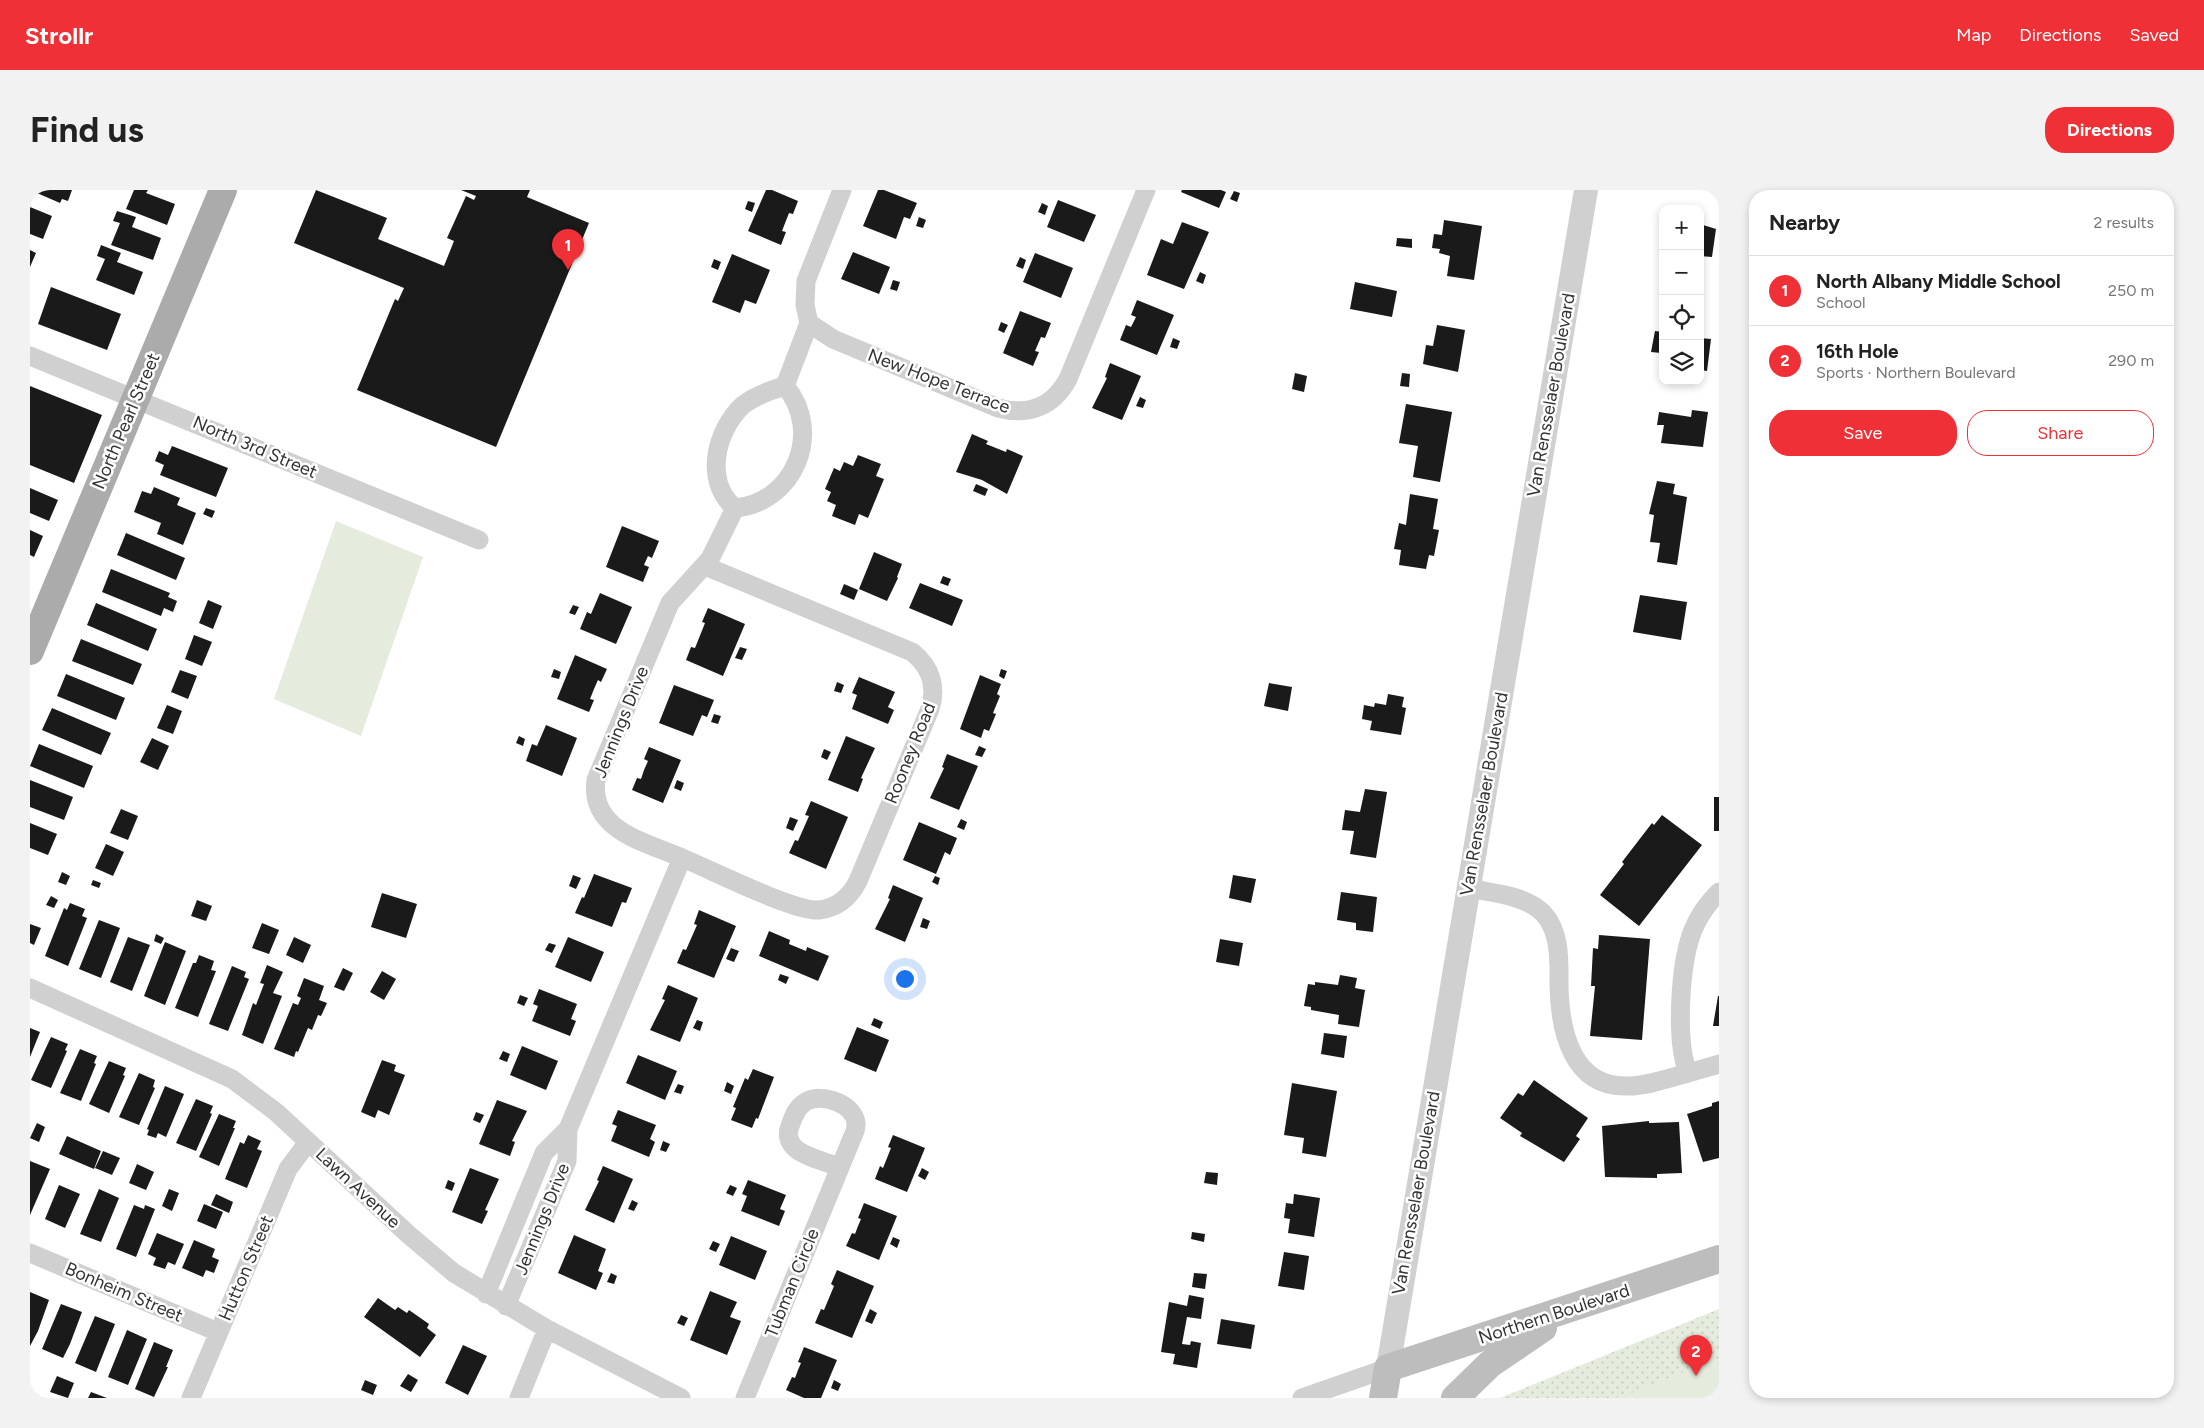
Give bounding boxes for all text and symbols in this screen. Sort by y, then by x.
text: Strollr [25,21,93,50]
text: Map [1956,24,1991,46]
text: Directions [2019,24,2101,46]
text: Saved [2129,24,2179,46]
button: Directions [2045,107,2174,153]
text: Find us [30,109,144,151]
map controls [1659,205,1704,385]
button: + [1659,205,1704,250]
text: Nearby [1769,210,1840,235]
text: 2 results [2094,213,2154,232]
pin: 1 [552,229,584,270]
button: − [1659,250,1704,295]
text: North Albany Middle School [1816,270,2061,293]
text: 1 [1782,281,1788,300]
text: 250 m [2108,281,2154,300]
street label: Van Rensselaer Boulevard [1522,291,1580,499]
text: School [1816,293,1866,312]
button: locate [1659,295,1704,340]
button: layers [1659,340,1704,385]
text: 16th Hole [1816,340,1899,363]
street label: New Hope Terrace [865,344,1013,418]
street label: North Pearl Street [87,349,165,492]
text: 2 [1780,351,1790,370]
text: 290 m [2108,351,2154,370]
text: Sports · Northern Boulevard [1816,363,2016,382]
button: Save [1769,410,1957,456]
button: Share [1967,410,2154,456]
street label: North 3rd Street [189,411,321,483]
street label: Jennings Drive [589,663,653,781]
street label: Van Rensselaer Boulevard [1455,690,1513,898]
street label: Rooney Road [880,699,940,807]
your location [892,966,918,992]
street label: Van Rensselaer Boulevard [1387,1089,1445,1297]
street label: Lawn Avenue [311,1143,405,1233]
street label: Jennings Drive [510,1160,574,1278]
street label: Hutton Street [214,1212,278,1324]
street label: Tubman Circle [760,1225,824,1341]
street label: Bonheim Street [62,1257,186,1327]
street label: Northern Boulevard [1476,1279,1632,1349]
pin: 2 [1680,1335,1712,1376]

